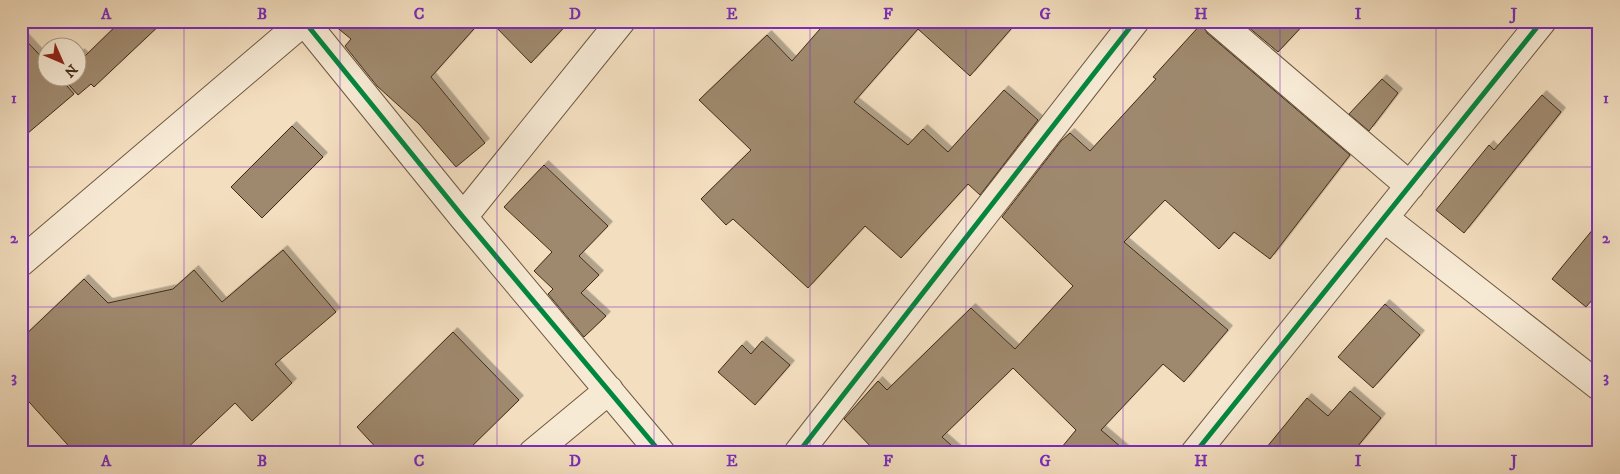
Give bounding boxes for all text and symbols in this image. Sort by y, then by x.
text: A [100,4,112,24]
text: B [257,4,267,24]
text: C [414,4,424,24]
text: D [569,4,581,24]
text: E [726,4,738,24]
text: F [883,4,893,24]
text: G [1039,4,1051,24]
text: H [1194,4,1208,24]
text: I [1355,4,1362,24]
text: J [1509,4,1518,24]
north arrow [38,38,88,88]
text: N [60,60,81,81]
text: 1 [11,88,17,108]
text: 1 [1603,88,1609,108]
text: 2 [10,228,19,248]
text: 2 [1602,228,1611,248]
text: 3 [11,367,17,387]
text: 3 [1603,367,1609,387]
text: A [100,451,112,471]
text: B [257,451,267,471]
text: C [414,451,424,471]
text: D [569,451,581,471]
text: E [726,451,738,471]
text: F [883,451,893,471]
text: G [1039,451,1051,471]
text: H [1194,451,1208,471]
text: I [1355,451,1362,471]
text: J [1509,451,1518,471]

